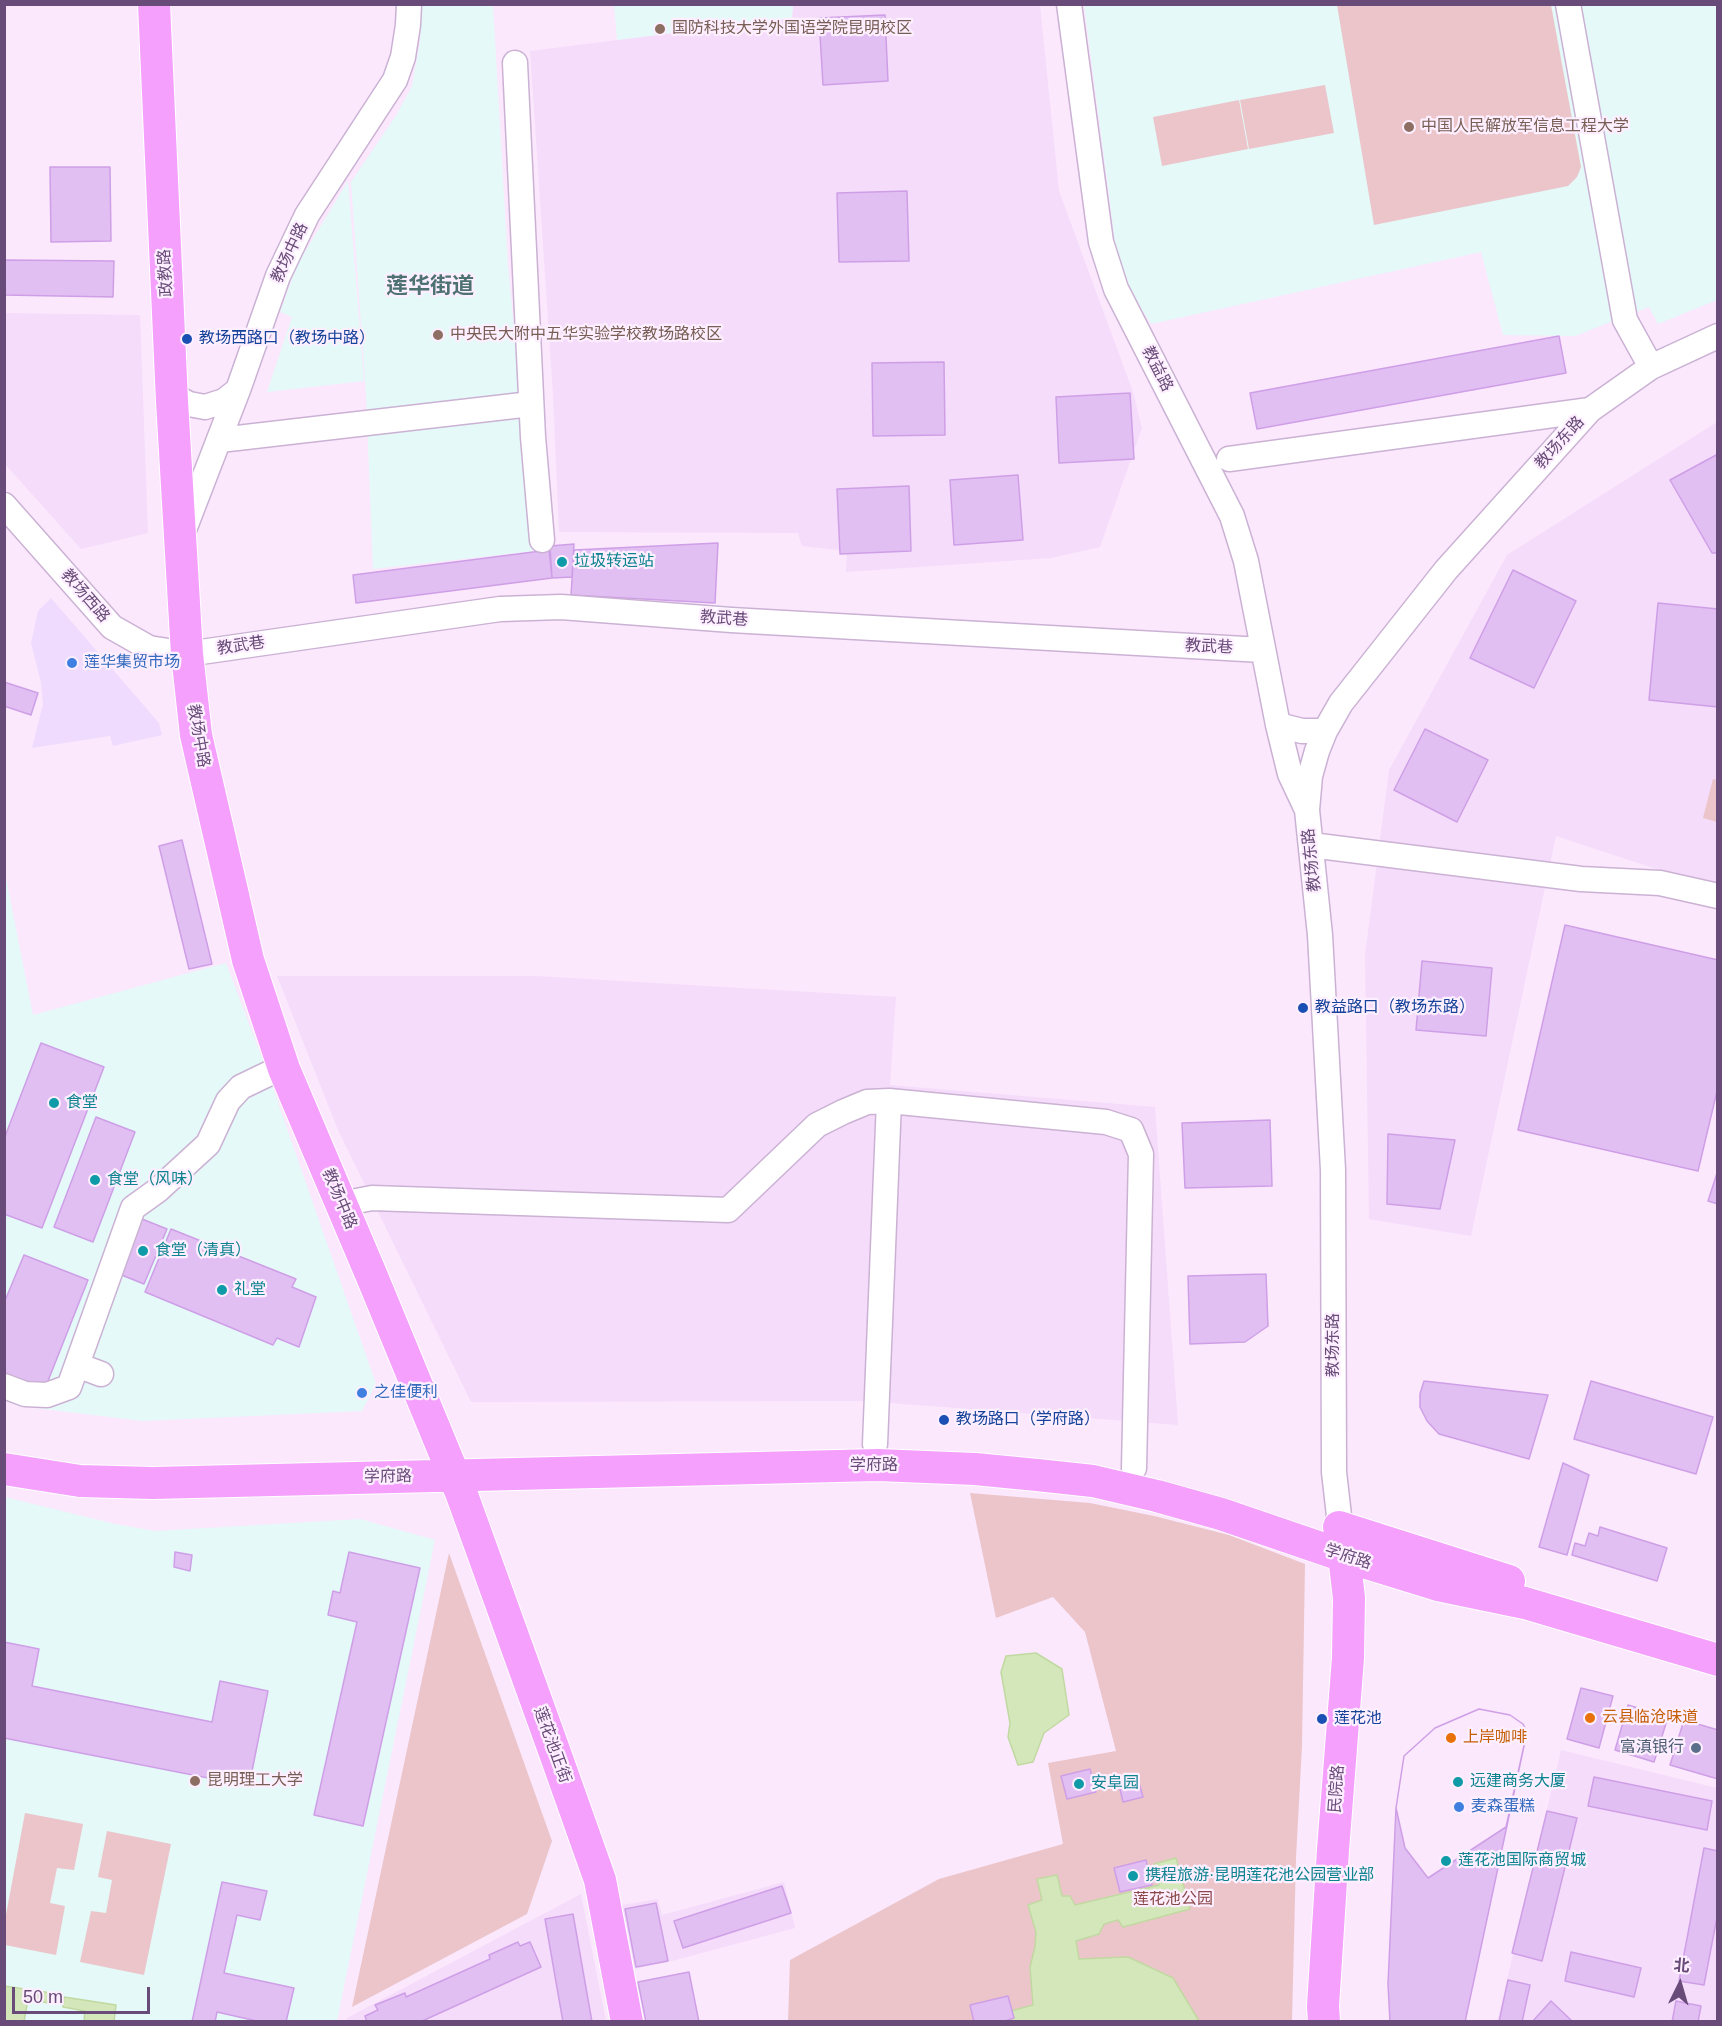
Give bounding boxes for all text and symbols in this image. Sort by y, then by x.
place label: 国防科技大学外国语学院昆明校区 [672,19,912,39]
marker: 国防科技大学外国语学院昆明校区 [653,22,667,36]
place label: 中国人民解放军信息工程大学 [1421,117,1629,137]
marker: 中国人民解放军信息工程大学 [1402,120,1416,134]
street label: 教场中路 [268,220,312,286]
street label: 政教路 [155,249,177,297]
district label: 莲华街道 [386,274,474,300]
place label: 中央民大附中五华实验学校教场路校区 [450,325,722,345]
marker: 中央民大附中五华实验学校教场路校区 [431,328,445,342]
place label: 教场西路口（教场中路） [199,329,375,349]
marker: 教场西路口（教场中路） [180,332,194,346]
street label: 教益路 [1138,343,1176,395]
street label: 教场东路 [1531,413,1589,473]
place label: 垃圾转运站 [574,552,654,572]
marker: 垃圾转运站 [555,555,569,569]
street label: 教场西路 [57,566,113,626]
street label: 教武巷 [699,608,749,630]
street label: 教武巷 [216,633,266,659]
street label: 教武巷 [1185,636,1233,658]
place label: 莲华集贸市场 [84,653,180,673]
marker: 莲华集贸市场 [65,656,79,670]
street label: 教场中路 [183,703,213,769]
street label: 教场东路 [1299,827,1325,893]
place label: 教益路口（教场东路） [1315,998,1475,1018]
marker: 教益路口（教场东路） [1296,1001,1310,1015]
place label: 食堂 [66,1093,98,1113]
marker: 食堂 [47,1096,61,1110]
street label: 教场中路 [318,1166,360,1232]
place label: 食堂（风味） [107,1170,203,1190]
marker: 食堂（风味） [88,1173,102,1187]
place label: 食堂（清真） [155,1241,251,1261]
marker: 食堂（清真） [136,1244,150,1258]
place label: 礼堂 [234,1280,266,1300]
marker: 礼堂 [215,1283,229,1297]
street label: 教场东路 [1324,1313,1344,1377]
place label: 之佳便利 [374,1383,438,1403]
marker: 之佳便利 [355,1386,369,1400]
place label: 教场路口（学府路） [956,1410,1100,1430]
marker: 教场路口（学府路） [937,1413,951,1427]
street label: 学府路 [850,1456,898,1476]
street label: 学府路 [364,1467,412,1487]
street label: 学府路 [1322,1540,1374,1574]
street label: 莲花池正街 [529,1704,575,1786]
place label: 云县临沧味道 [1602,1708,1698,1728]
place label: 莲花池 [1334,1709,1382,1729]
marker: 云县临沧味道 [1583,1711,1597,1725]
marker: 莲花池 [1315,1712,1329,1726]
place label: 上岸咖啡 [1463,1728,1527,1748]
marker: 上岸咖啡 [1444,1731,1458,1745]
place label: 富滇银行 [1620,1738,1684,1758]
marker: 富滇银行 [1689,1741,1703,1755]
street label: 民院路 [1326,1764,1348,1814]
place label: 昆明理工大学 [207,1771,303,1791]
place label: 远建商务大厦 [1470,1772,1566,1792]
marker: 昆明理工大学 [188,1774,202,1788]
place label: 安阜园 [1091,1774,1139,1794]
marker: 远建商务大厦 [1451,1775,1465,1789]
marker: 安阜园 [1072,1777,1086,1791]
place label: 麦森蛋糕 [1471,1797,1535,1817]
marker: 麦森蛋糕 [1452,1800,1466,1814]
place label: 莲花池国际商贸城 [1458,1851,1586,1871]
marker: 莲花池国际商贸城 [1439,1854,1453,1868]
place label: 携程旅游·昆明莲花池公园营业部 [1145,1866,1374,1886]
marker: 携程旅游·昆明莲花池公园营业部 [1126,1869,1140,1883]
park label: 莲花池公园 [1133,1890,1213,1910]
north arrow [1650,1954,1710,2014]
text: 北 [1673,1956,1690,1975]
scale bar [15,1975,153,2013]
text: 50 m [23,1987,63,2007]

